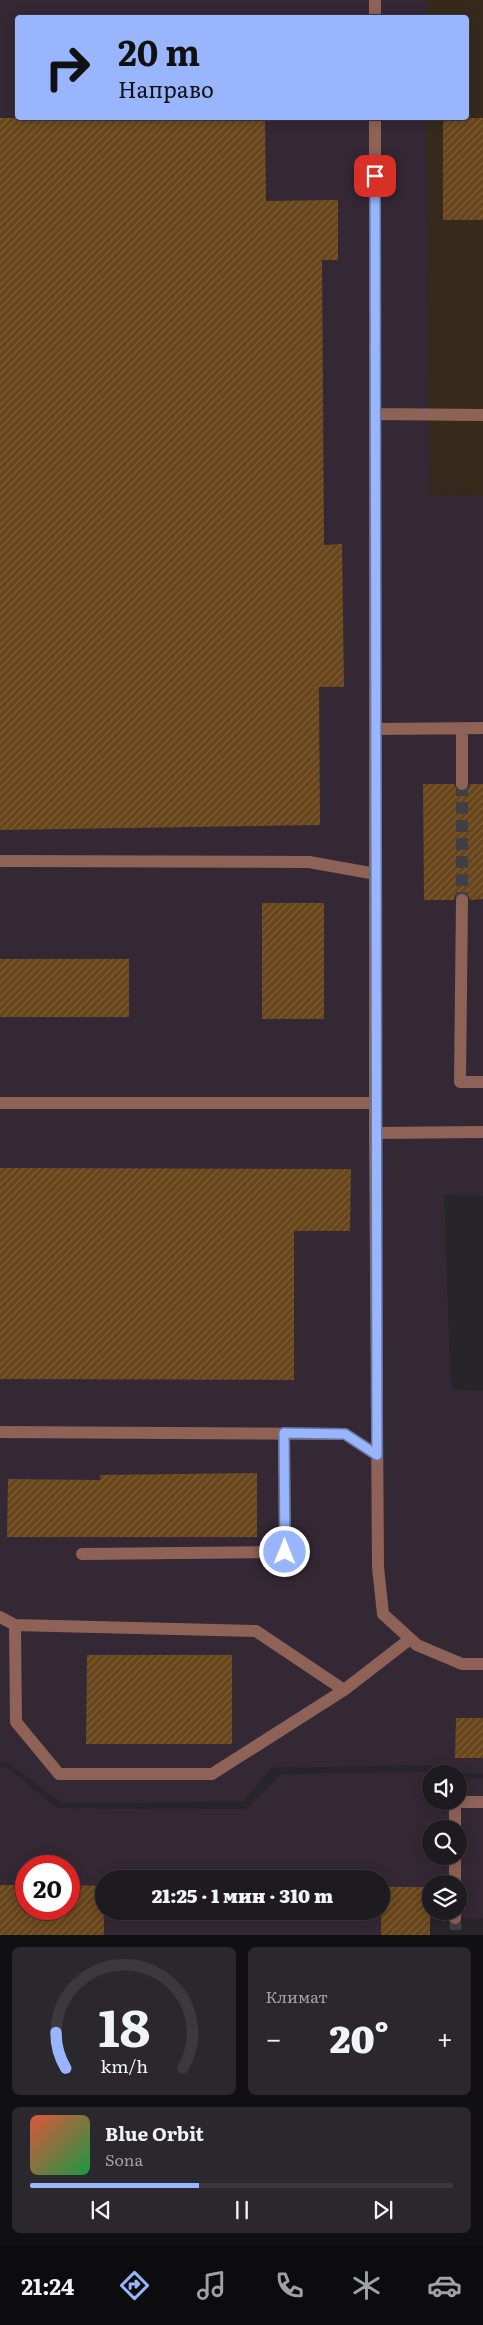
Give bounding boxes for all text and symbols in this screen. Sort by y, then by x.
text: 20 m [118,25,200,77]
icon: right [35,35,100,100]
text: Направо [118,72,214,105]
pin [354,155,396,197]
icon: arrive [361,162,389,190]
position arrow [258,1525,310,1577]
map controls [422,1765,467,1920]
button: sound [422,1765,467,1810]
button: search [422,1820,467,1865]
speed limit sign: 20 [15,1855,80,1920]
button: layers [422,1875,467,1920]
text: 21:25 · 1 мин · 310 m [152,1881,333,1909]
text: Климат [266,1984,328,2008]
text: 18 [98,1986,150,2063]
text: 20° [329,2008,389,2065]
text: − [266,2016,282,2058]
text: + [437,2016,453,2058]
text: km/h [100,2052,148,2079]
text: Blue Orbit [105,2119,204,2147]
text: Sona [105,2147,143,2171]
icon: previous [87,2196,115,2224]
icon: pause [228,2196,256,2224]
icon: next [369,2196,397,2224]
icon: directions [117,2268,152,2303]
icon: music [194,2268,229,2303]
icon: phone [272,2268,307,2303]
icon: climate [349,2268,384,2303]
icon: car [427,2268,462,2303]
text: 21:24 [21,2269,74,2302]

